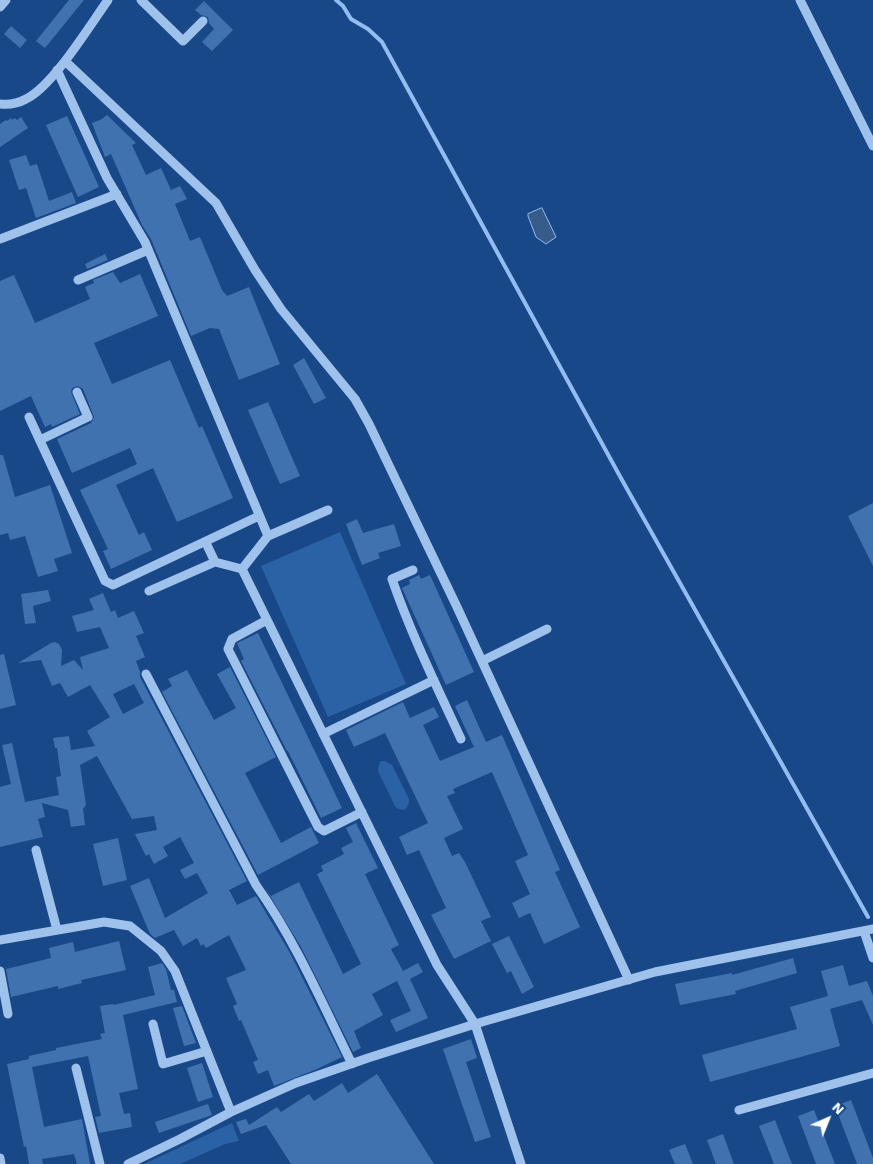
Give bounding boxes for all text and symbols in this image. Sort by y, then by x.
north arrow [803,1094,853,1144]
text: N [829,1099,848,1118]

